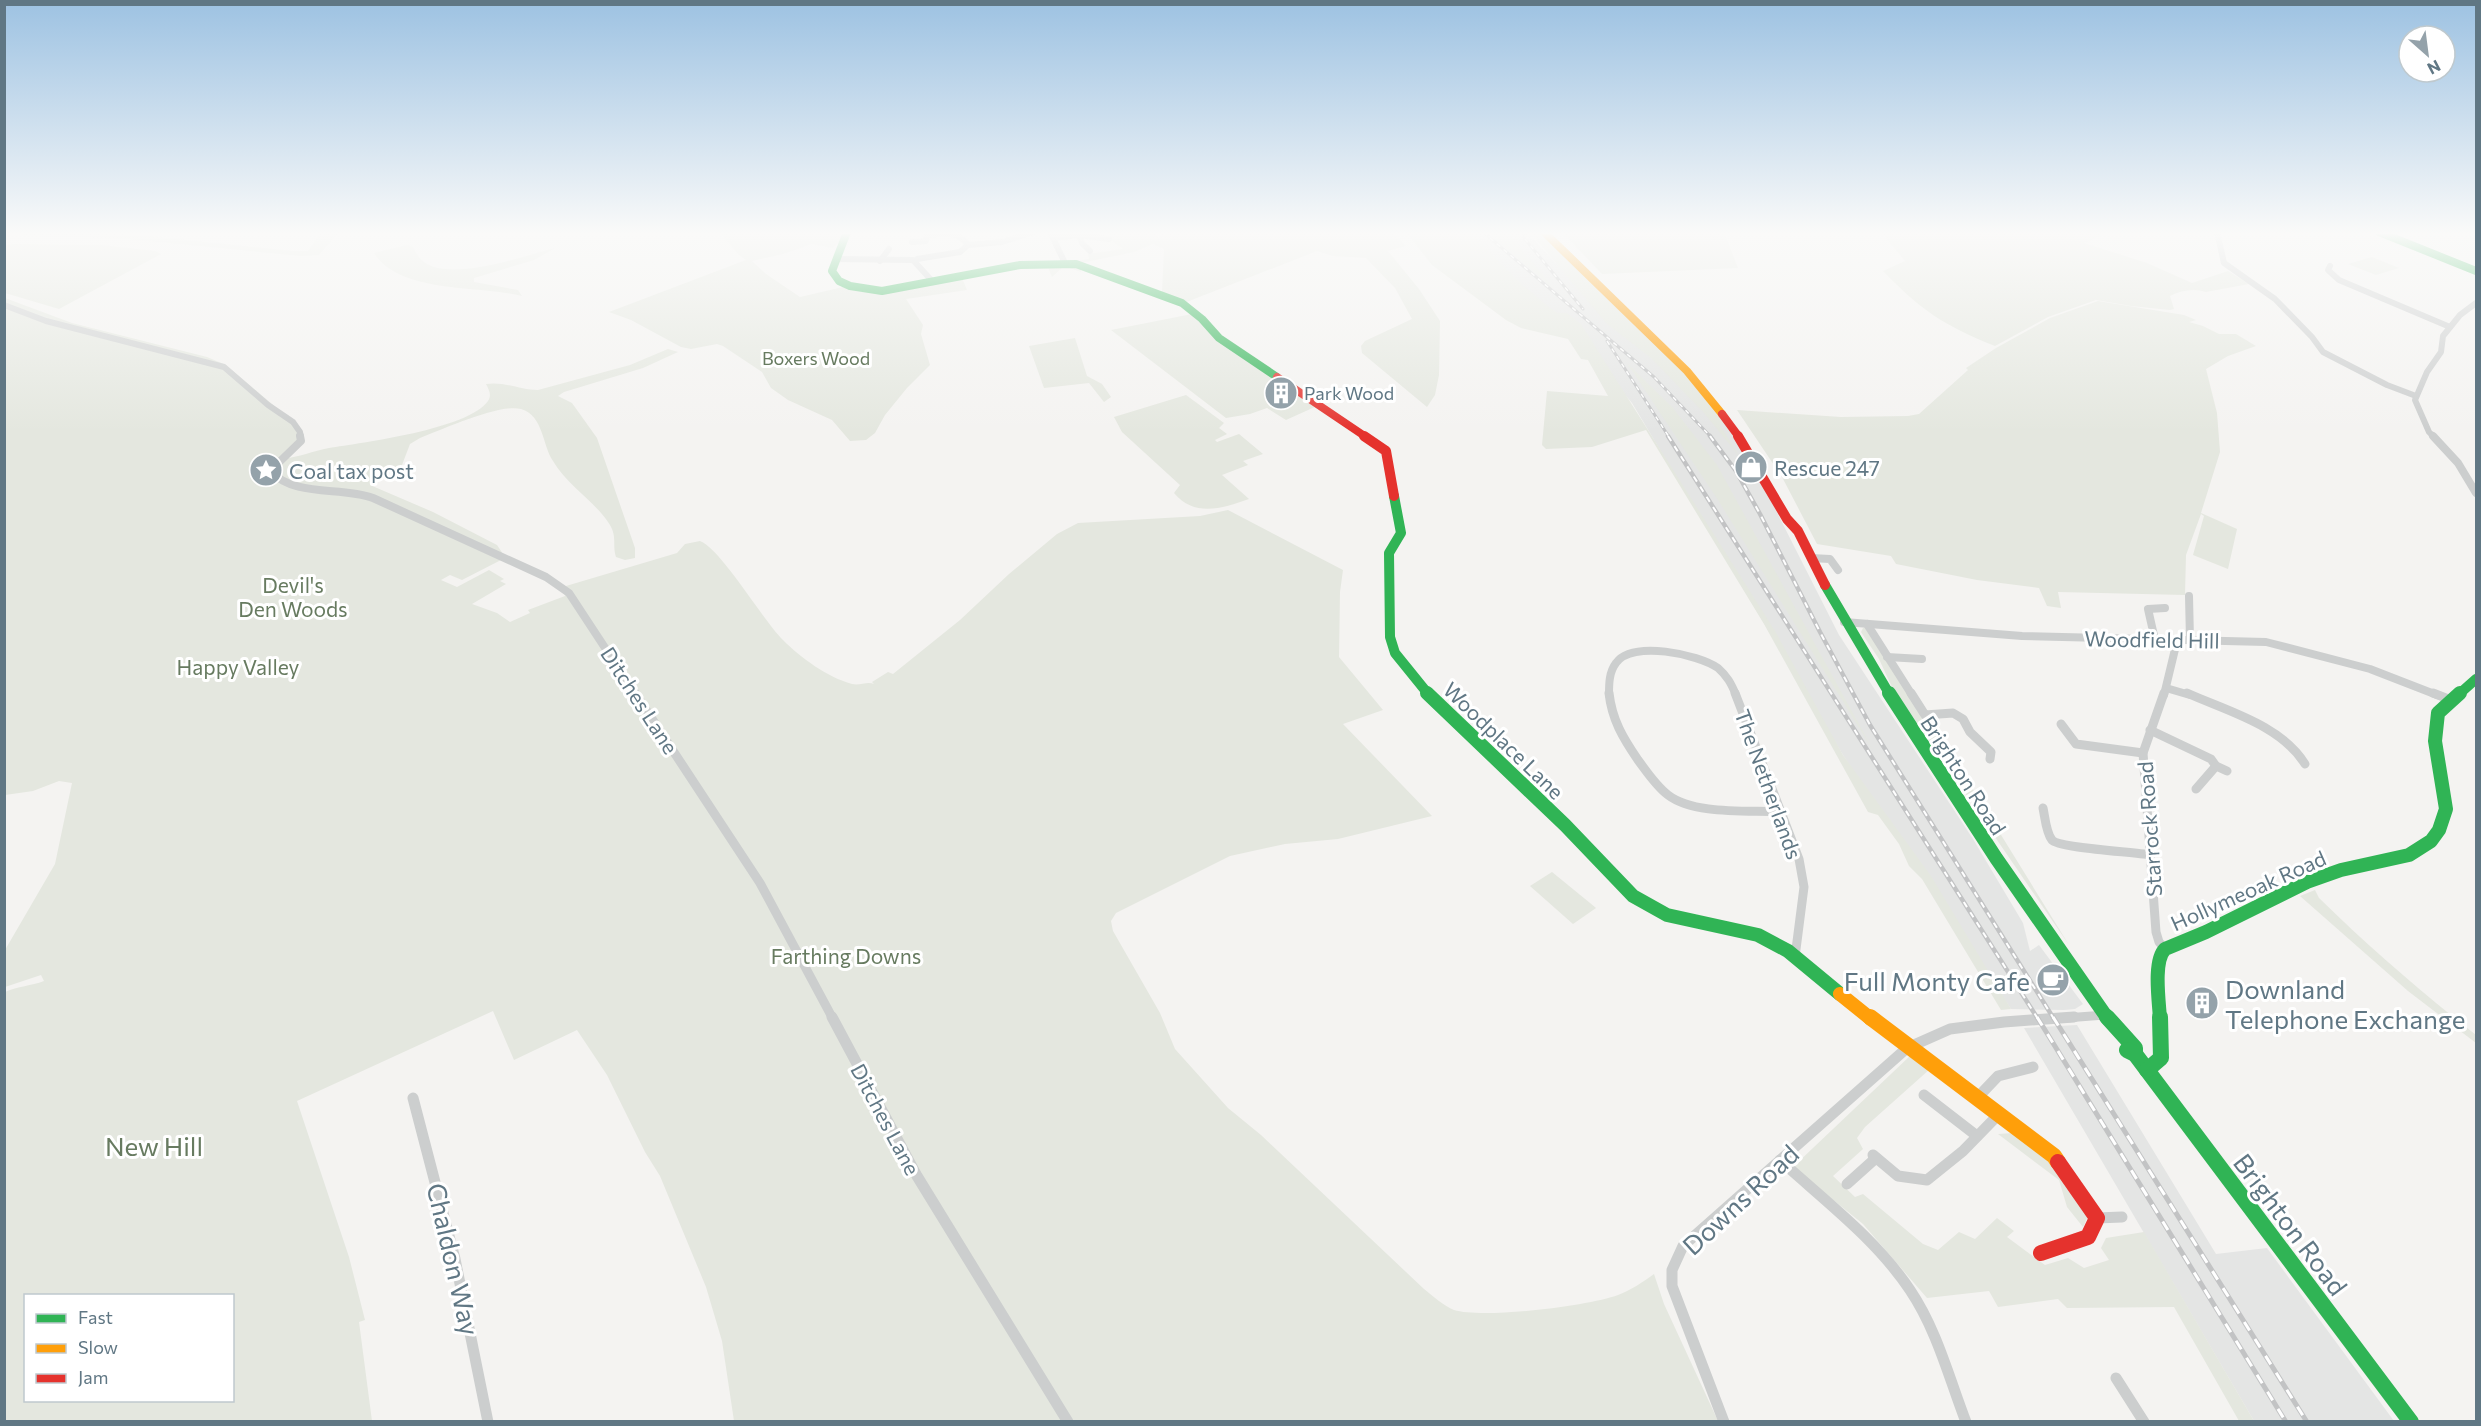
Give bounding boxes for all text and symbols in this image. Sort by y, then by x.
north arrow [2397,24,2457,84]
text: N [2425,56,2444,79]
park label: Boxers Wood [762,347,870,369]
building icon: Park Wood [1263,375,1299,411]
place label: Park Wood [1304,382,1394,404]
shop icon: Rescue 247 [1733,449,1769,485]
place icon: Coal tax post [248,452,284,488]
place label: Rescue 247 [1774,455,1880,480]
place label: Coal tax post [289,458,414,483]
park label: Devil's Den Woods [238,572,348,621]
street label: Woodfield Hill [2084,625,2220,653]
street label: Ditches Lane [596,642,684,758]
park label: Happy Valley [177,654,300,679]
street label: Woodplace Lane [1439,676,1569,804]
street label: The Netherlands [1730,706,1808,862]
street label: Brighton Road [1916,711,2012,839]
street label: Starrock Road [2132,761,2166,897]
street label: Hollymeoak Road [2167,845,2329,935]
park label: Farthing Downs [771,943,921,968]
cafe icon: Full Monty Cafe [2035,962,2071,998]
place label: Full Monty Cafe [1844,965,2030,996]
place label: Downland Telephone Exchange [2225,973,2466,1034]
building icon: Downland Telephone Exchange [2184,985,2220,1021]
street label: Ditches Lane [846,1059,926,1179]
park label: New Hill [105,1130,203,1161]
street label: Downs Road [1676,1137,1804,1261]
street label: Brighton Road [2228,1147,2354,1301]
street label: Chaldon Way [421,1180,487,1338]
legend [24,1294,234,1402]
text: Fast [78,1306,113,1328]
text: Slow [78,1336,118,1358]
text: Jam [78,1366,108,1388]

